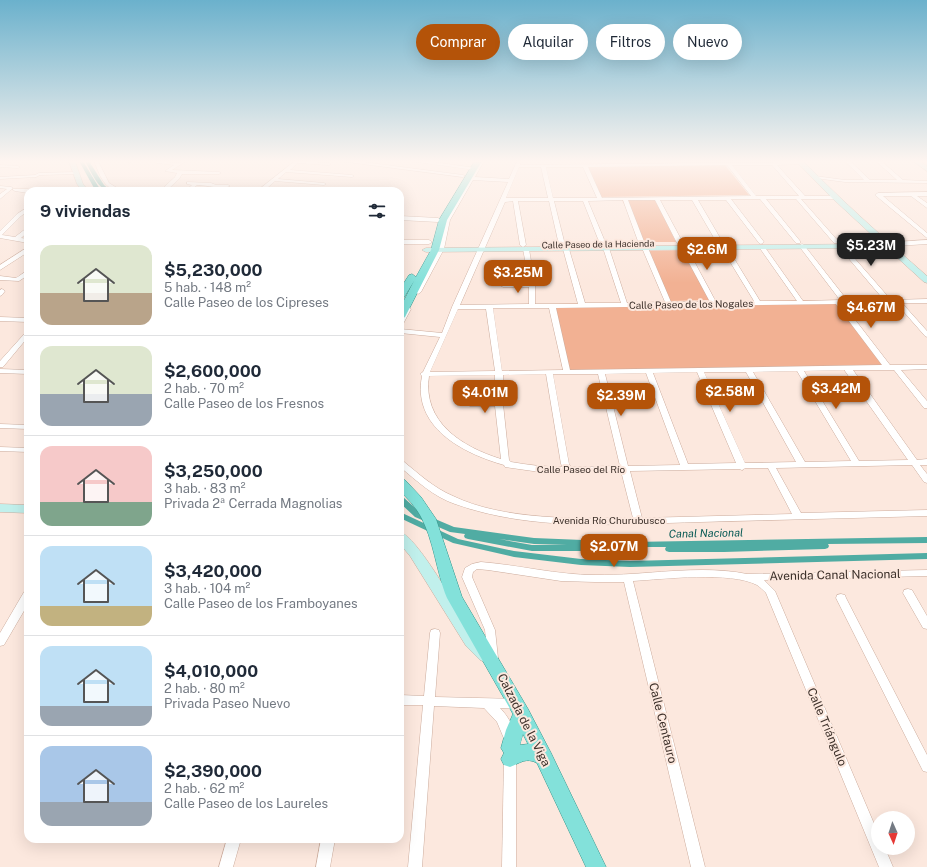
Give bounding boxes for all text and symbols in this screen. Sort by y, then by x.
chip: Comprar [416,24,500,60]
chip: Alquilar [508,24,588,60]
chip: Filtros [596,24,665,60]
chip: Nuevo [673,24,742,60]
icon: filters [366,200,388,222]
text: 9 viviendas [40,201,131,221]
pin: $5.23M [838,233,904,267]
pin: $2.6M [679,237,735,271]
street label: Calle Paseo de la Hacienda [542,238,654,250]
text: $5.23M [846,238,896,253]
text: $2.6M [686,242,728,257]
text: $5,230,000 [164,260,263,280]
pin: $3.25M [485,260,551,294]
icon: home [72,261,120,309]
text: $3.25M [493,265,543,280]
text: 5 hab. · 148 m² [164,280,251,295]
text: Calle Paseo de los Cipreses [164,295,329,310]
pin: $4.67M [838,295,904,329]
street label: Calle Paseo de los Nogales [629,297,753,311]
text: $4.67M [846,300,896,315]
text: $2,600,000 [164,361,262,381]
icon: home [72,362,120,410]
pin: $3.42M [803,376,869,410]
pin: $2.58M [697,379,763,413]
pin: $4.01M [452,380,518,414]
text: 2 hab. · 70 m² [164,381,244,396]
text: $3.42M [811,381,861,396]
pin: $2.39M [588,383,654,417]
text: $2.58M [705,384,755,399]
text: $4.01M [462,385,508,400]
text: $2.39M [596,388,646,403]
text: Calle Paseo de los Fresnos [164,396,324,411]
text: $3,250,000 [164,461,263,481]
icon: home [72,462,120,510]
street label: Calle Paseo del Río [537,463,625,475]
text: 3 hab. · 83 m² [164,481,246,496]
text: Privada 2ª Cerrada Magnolias [164,496,342,511]
street label: Avenida Río Churubusco [553,514,666,526]
water label: Canal Nacional [669,526,743,540]
pin: $2.07M [581,534,647,568]
text: $2.07M [590,539,638,554]
text: $3,420,000 [164,561,262,581]
icon: home [72,562,120,610]
street label: Avenida Canal Nacional [769,567,901,583]
text: 3 hab. · 104 m² [164,581,250,596]
text: Calle Paseo de los Framboyanes [164,596,358,611]
text: $4,010,000 [164,661,258,681]
icon: home [72,662,120,710]
street label: Calzada de la Viga [495,671,553,769]
text: 2 hab. · 80 m² [164,681,245,696]
street label: Calle Centauro [646,681,680,765]
street label: Calle Triángulo [804,686,850,768]
text: Privada Paseo Nuevo [164,696,290,711]
text: $2,390,000 [164,761,262,781]
icon: home [72,762,120,810]
text: 2 hab. · 62 m² [164,781,244,796]
text: Calle Paseo de los Laureles [164,796,328,811]
north arrow [871,811,915,855]
map controls [871,811,915,855]

